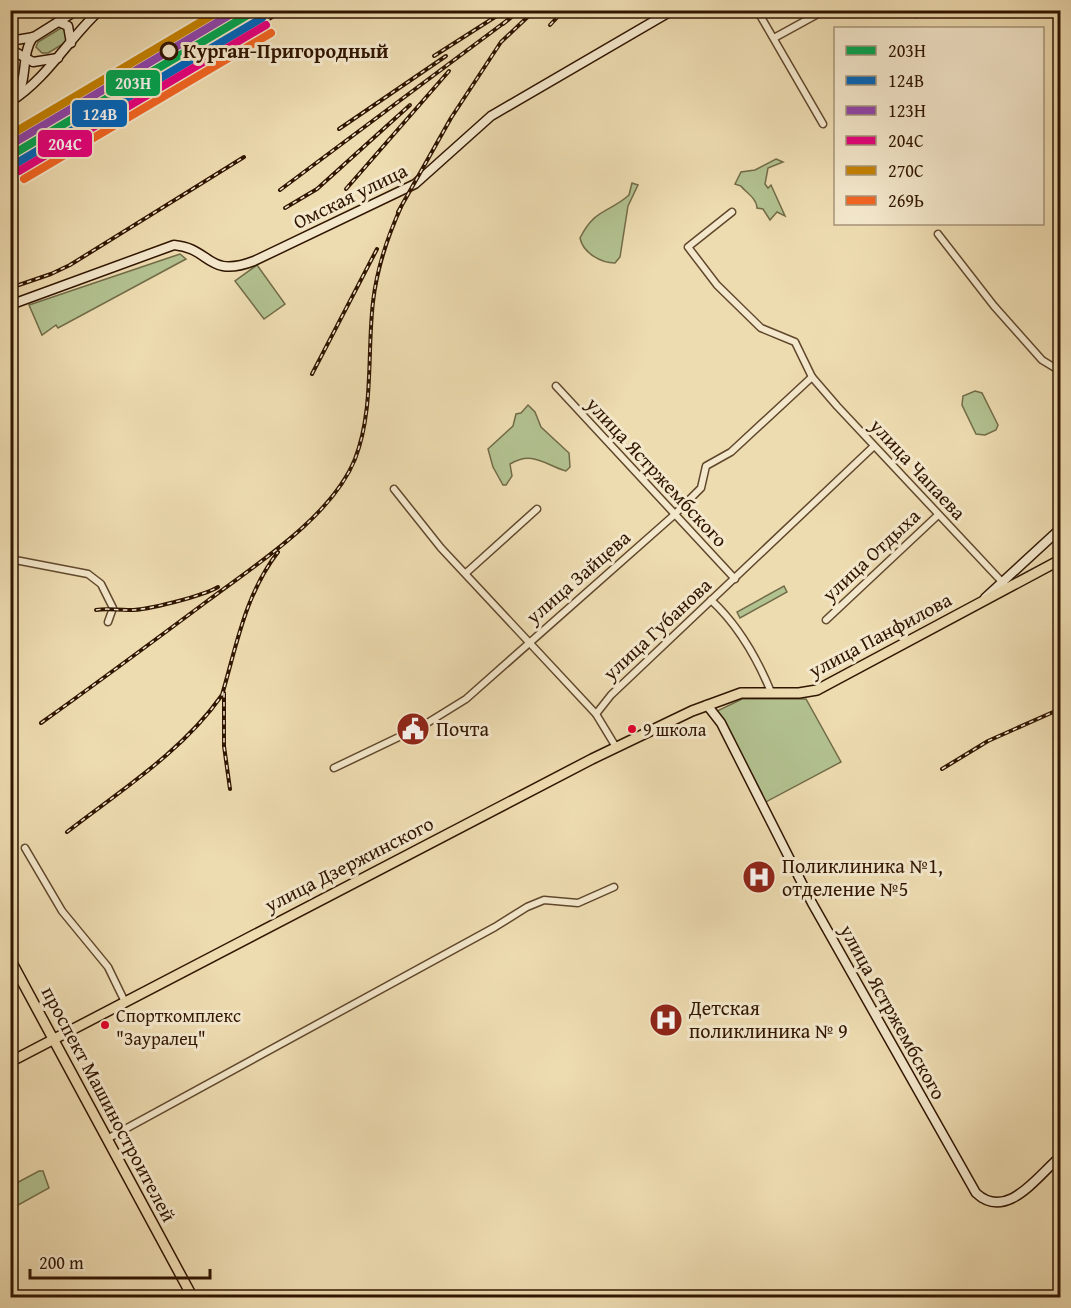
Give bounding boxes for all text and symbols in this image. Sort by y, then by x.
legend [834,27,1044,225]
place label: Курган-Пригородный [183,36,389,65]
text: 203Н [888,37,926,64]
marker: Курган-Пригородный [160,42,178,60]
text: 124В [888,67,924,94]
line badge: 203Н [105,69,161,97]
text: 203Н [115,71,151,95]
text: 123Н [888,97,926,124]
line badge: 124В [71,99,128,128]
text: 124В [83,102,117,126]
text: 204С [888,127,924,154]
line badge: 204С [37,129,93,158]
text: 204С [48,132,82,156]
street label: Омская улица [288,155,412,236]
text: 270С [888,157,924,184]
text: 269Ь [888,187,924,214]
street label: улица Ястржембского [579,389,735,553]
street label: улица Чапаева [863,411,973,526]
street label: улица Отдыха [814,501,927,608]
street label: улица Зайцева [518,523,637,631]
street label: улица Губанова [595,570,718,687]
street label: улица Панфилова [802,584,957,685]
public building icon: Почта [395,711,431,747]
place label: Почта [436,714,489,743]
place label: 9 школа [643,716,707,743]
marker: 9 школа [626,723,638,735]
street label: улица Дзержинского [258,808,438,919]
place label: Поликлиника №1, отделение №5 [782,851,943,903]
hospital icon: Поликлиника №1, отделение №5 [741,859,777,895]
street label: улица Ястржембского [833,918,954,1105]
street label: проспект Машиностроителей [35,981,184,1227]
place label: Детская поликлиника № 9 [688,993,848,1045]
place label: Спорткомплекс "Зауралец" [116,1002,241,1052]
hospital icon: Детская поликлиника № 9 [648,1002,684,1038]
marker: Спорткомплекс "Зауралец" [99,1019,111,1031]
scale bar [30,1242,210,1280]
text: 200 m [39,1249,84,1276]

